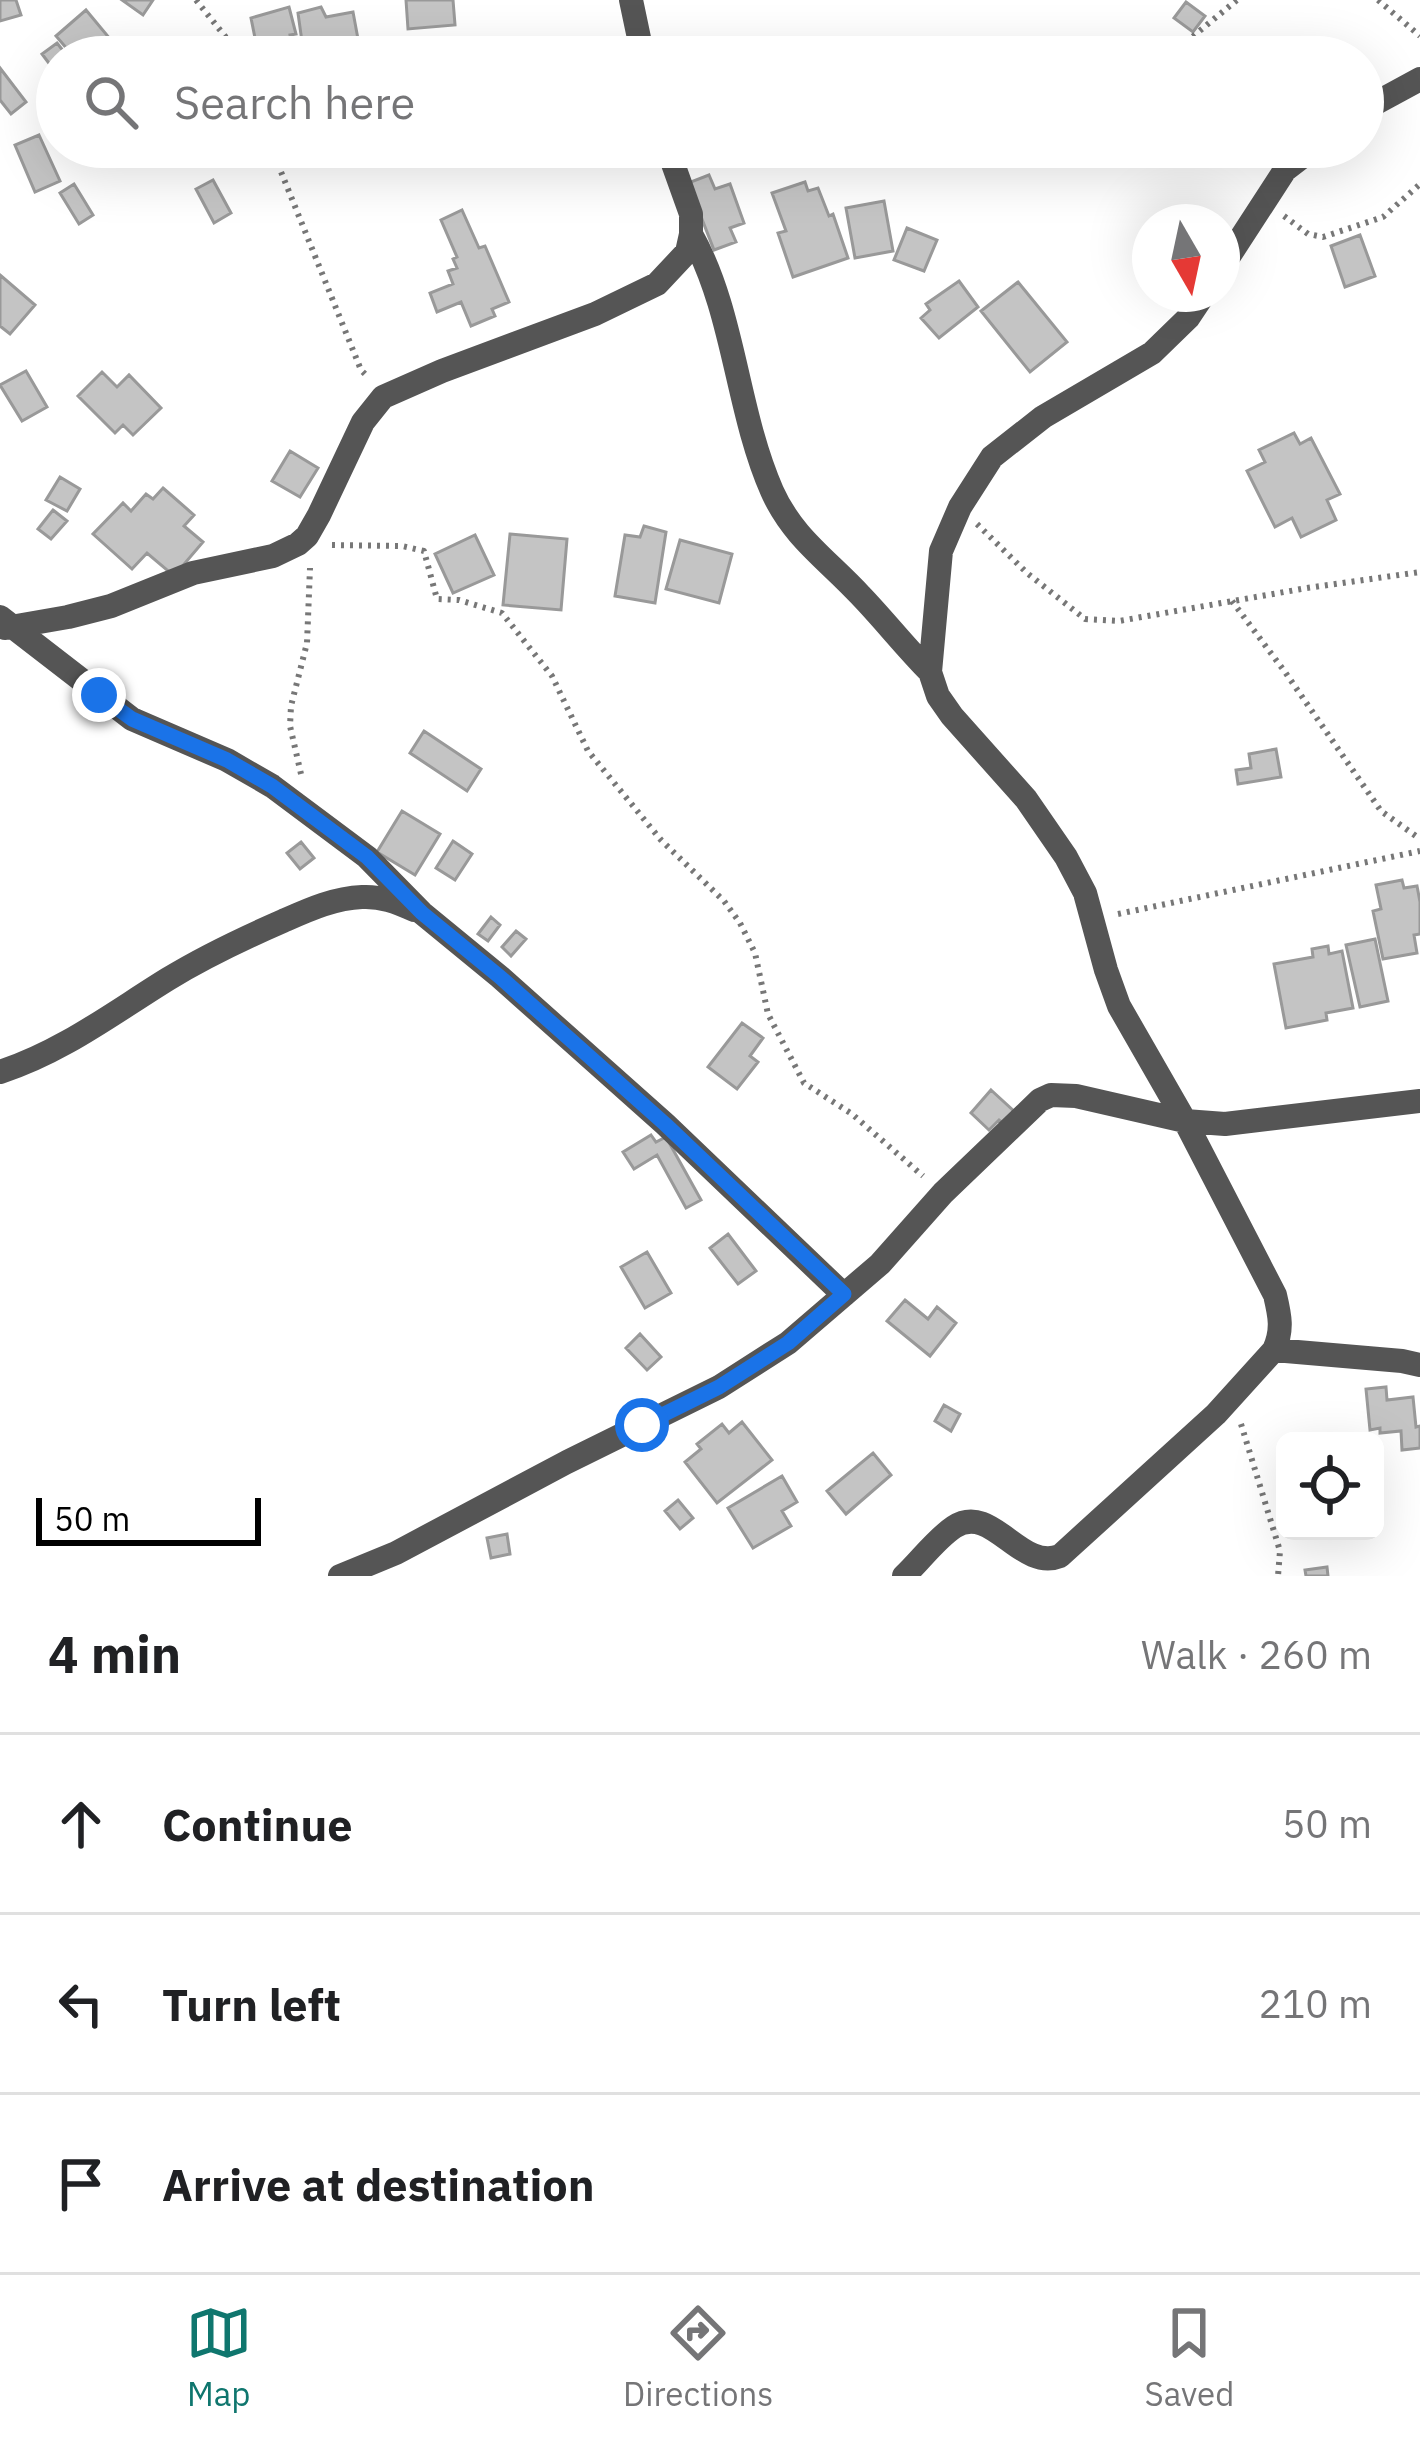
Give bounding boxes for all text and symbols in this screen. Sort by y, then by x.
search box [36,36,1384,168]
icon: search [78,69,144,135]
text: Search here [174,73,415,131]
north arrow [1132,204,1240,312]
route end [72,668,126,722]
route start [615,1398,669,1452]
map controls [1276,1432,1384,1540]
button: locate [1276,1432,1384,1540]
scale bar [36,1492,261,1545]
text: 50 m [54,1497,130,1540]
text: 4 min [48,1621,181,1687]
text: Walk · 260 m [1141,1629,1372,1680]
icon: ahead [48,1791,114,1857]
text: Continue [162,1795,353,1853]
text: 50 m [1282,1798,1372,1849]
icon: left [48,1971,114,2037]
text: Turn left [162,1975,341,2033]
text: 210 m [1259,1978,1372,2029]
icon: arrive [48,2151,114,2217]
text: Arrive at destination [162,2155,595,2213]
tab: Map [186,2300,252,2415]
tab: Directions [623,2300,773,2415]
tab: Saved [1145,2300,1234,2415]

